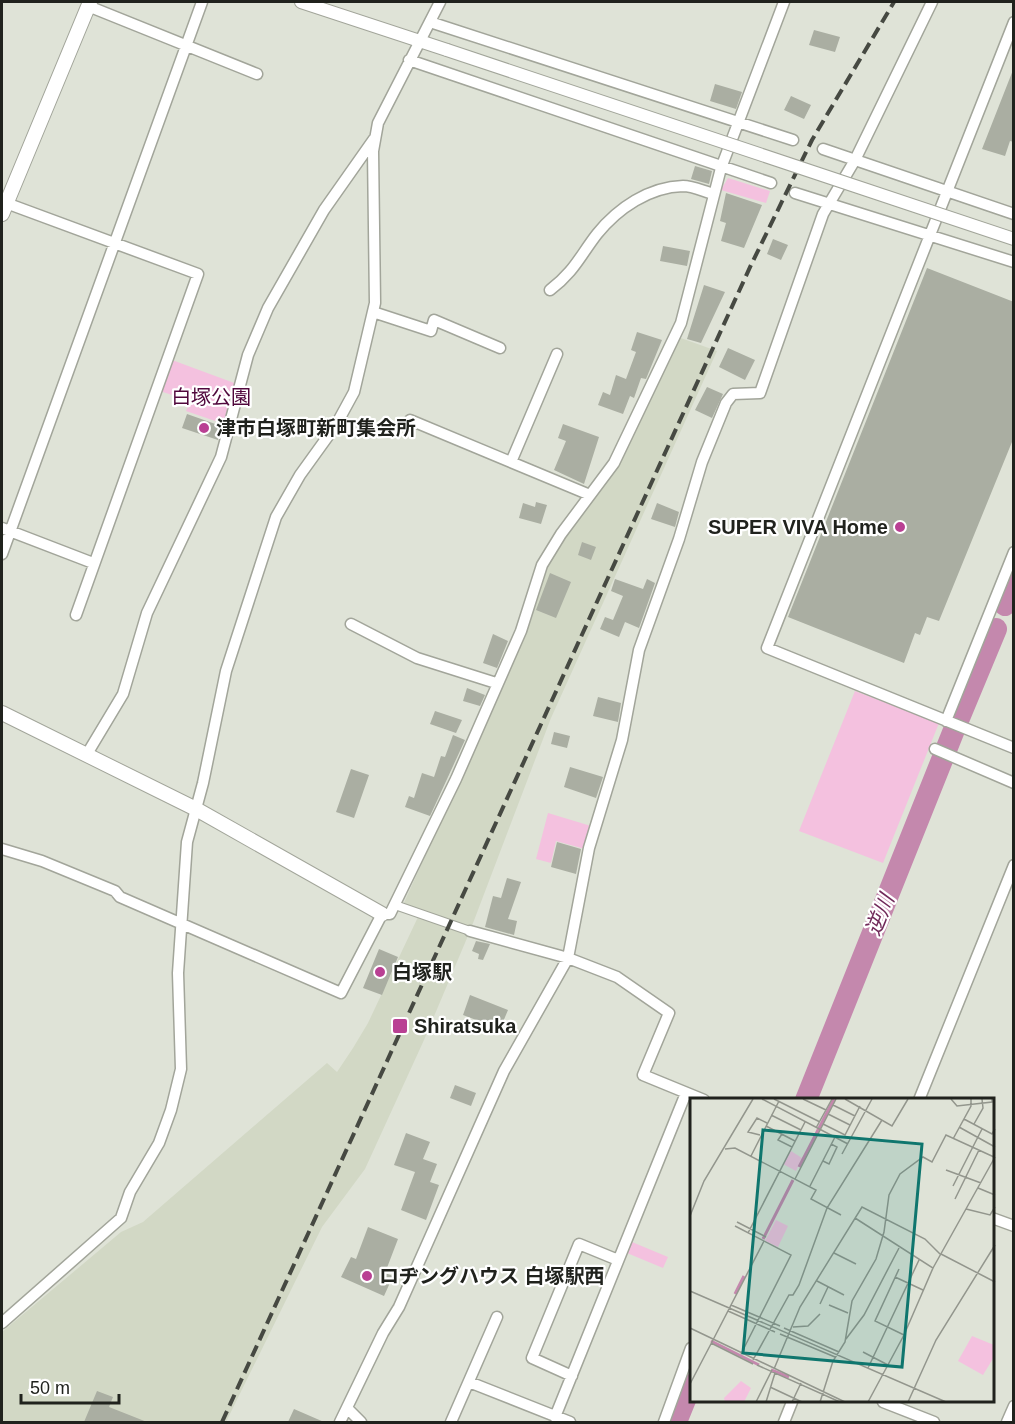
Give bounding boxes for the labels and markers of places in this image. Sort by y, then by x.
place label: 津市白塚町新町集会所 [216,417,416,439]
marker: 津市白塚町新町集会所 [197,421,211,435]
place label: SUPER VIVA Home [708,516,888,538]
marker: SUPER VIVA Home [893,520,907,534]
place label: 白塚駅 [392,961,452,983]
marker: 白塚駅 [373,965,387,979]
place label: Shiratsuka [414,1015,517,1037]
marker: Shiratsuka [391,1017,409,1035]
place label: ロヂングハウス 白塚駅西 [379,1265,605,1287]
marker: ロヂングハウス 白塚駅西 [360,1269,374,1283]

